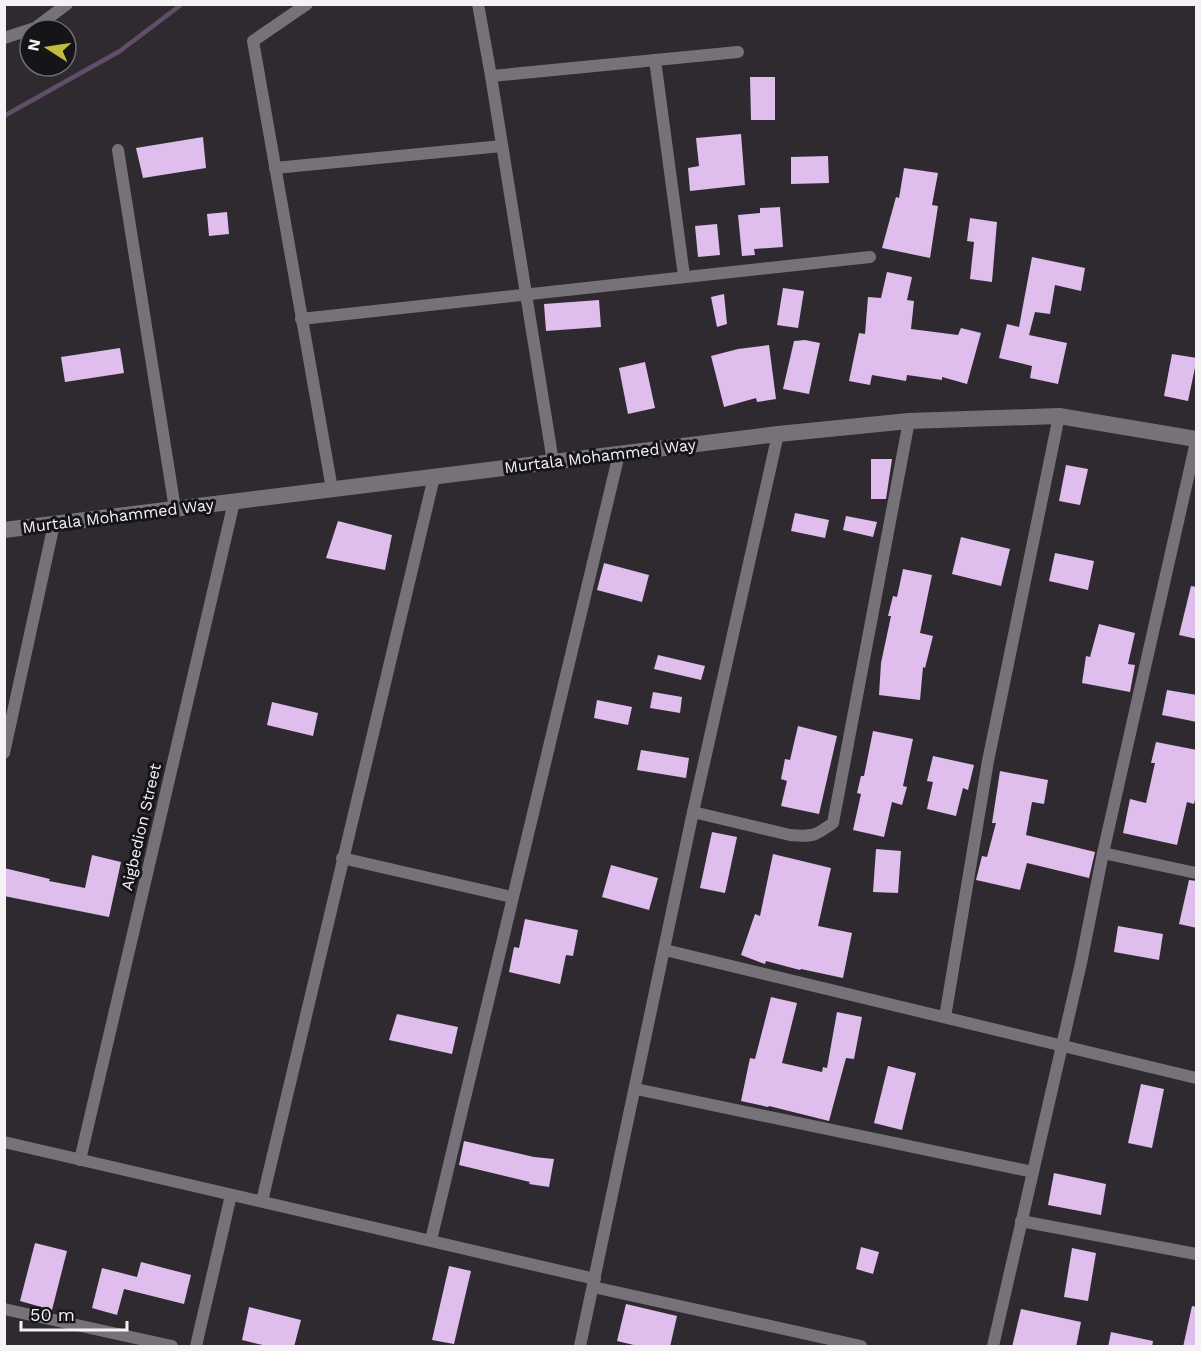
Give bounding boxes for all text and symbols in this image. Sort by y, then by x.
north arrow [18,18,78,78]
text: N [23,37,44,53]
street label: Murtala Mohammed Way [503,435,698,477]
street label: Murtala Mohammed Way [21,495,216,537]
street label: Aigbedion Street [117,761,165,892]
scale bar [21,1294,128,1332]
text: 50 m [30,1304,75,1325]

